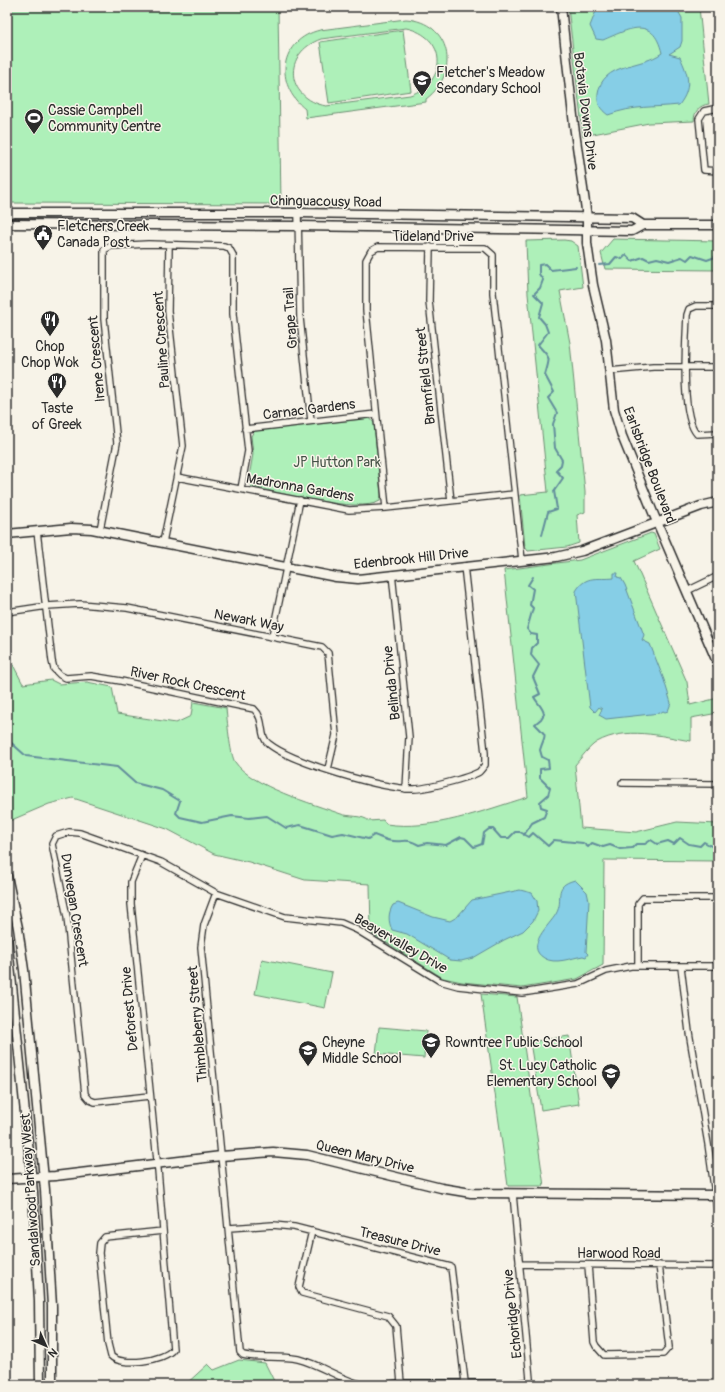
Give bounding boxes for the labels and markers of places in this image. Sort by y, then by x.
place label: Fletcher's Meadow Secondary School [436,64,545,97]
school or university icon: Fletcher's Meadow Secondary School [411,69,433,97]
place label: Cassie Campbell Community Centre [48,102,161,135]
sports icon: Cassie Campbell Community Centre [23,107,45,135]
place label: Fletchers Creek Canada Post [57,218,149,251]
public building icon: Fletchers Creek Canada Post [32,223,54,251]
restaurant icon: Chop Chop Wok [39,309,61,337]
place label: Chop Chop Wok [21,338,79,371]
restaurant icon: Taste of Greek [46,371,68,399]
place label: Taste of Greek [32,400,82,433]
school or university icon: Rowntree Public School [420,1031,442,1059]
place label: Cheyne Middle School [322,1034,402,1067]
place label: Rowntree Public School [445,1034,583,1051]
school or university icon: Cheyne Middle School [297,1039,319,1067]
place label: St. Lucy Catholic Elementary School [486,1057,597,1090]
school or university icon: St. Lucy Catholic Elementary School [600,1062,622,1090]

